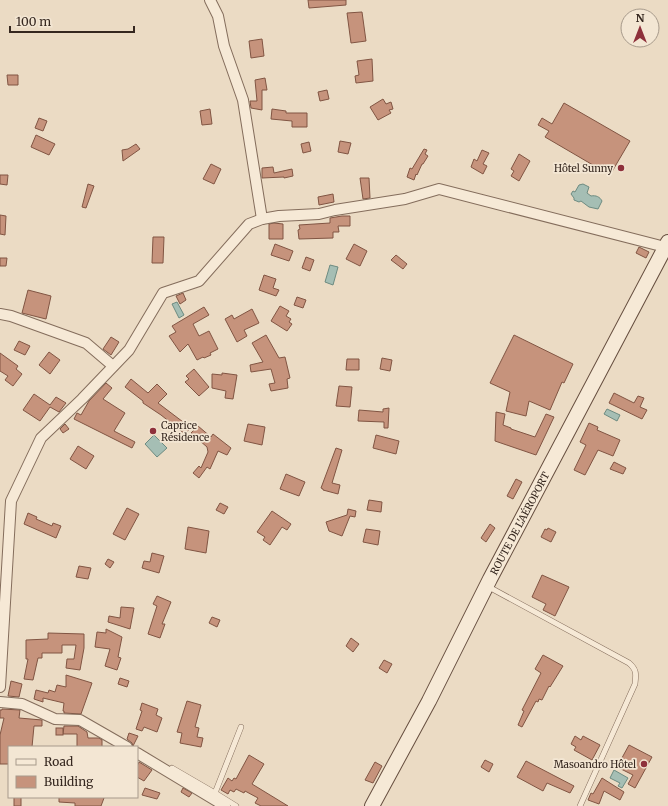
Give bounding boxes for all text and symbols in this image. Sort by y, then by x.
scale bar [10,8,134,34]
north arrow [620,8,660,48]
text: N [636,11,645,25]
text: 100 m [16,14,51,29]
place label: Hôtel Sunny [554,162,613,175]
marker: Hôtel Sunny [616,163,626,173]
place label: Caprice Résidence [161,419,209,444]
marker: Caprice Résidence [148,426,158,436]
street label: ROUTE DE L'AÉROPORT [487,470,552,577]
legend [8,746,138,798]
text: Road [44,754,73,769]
place label: Masoandro Hôtel [554,758,636,771]
marker: Masoandro Hôtel [639,759,649,769]
text: Building [44,774,94,789]

